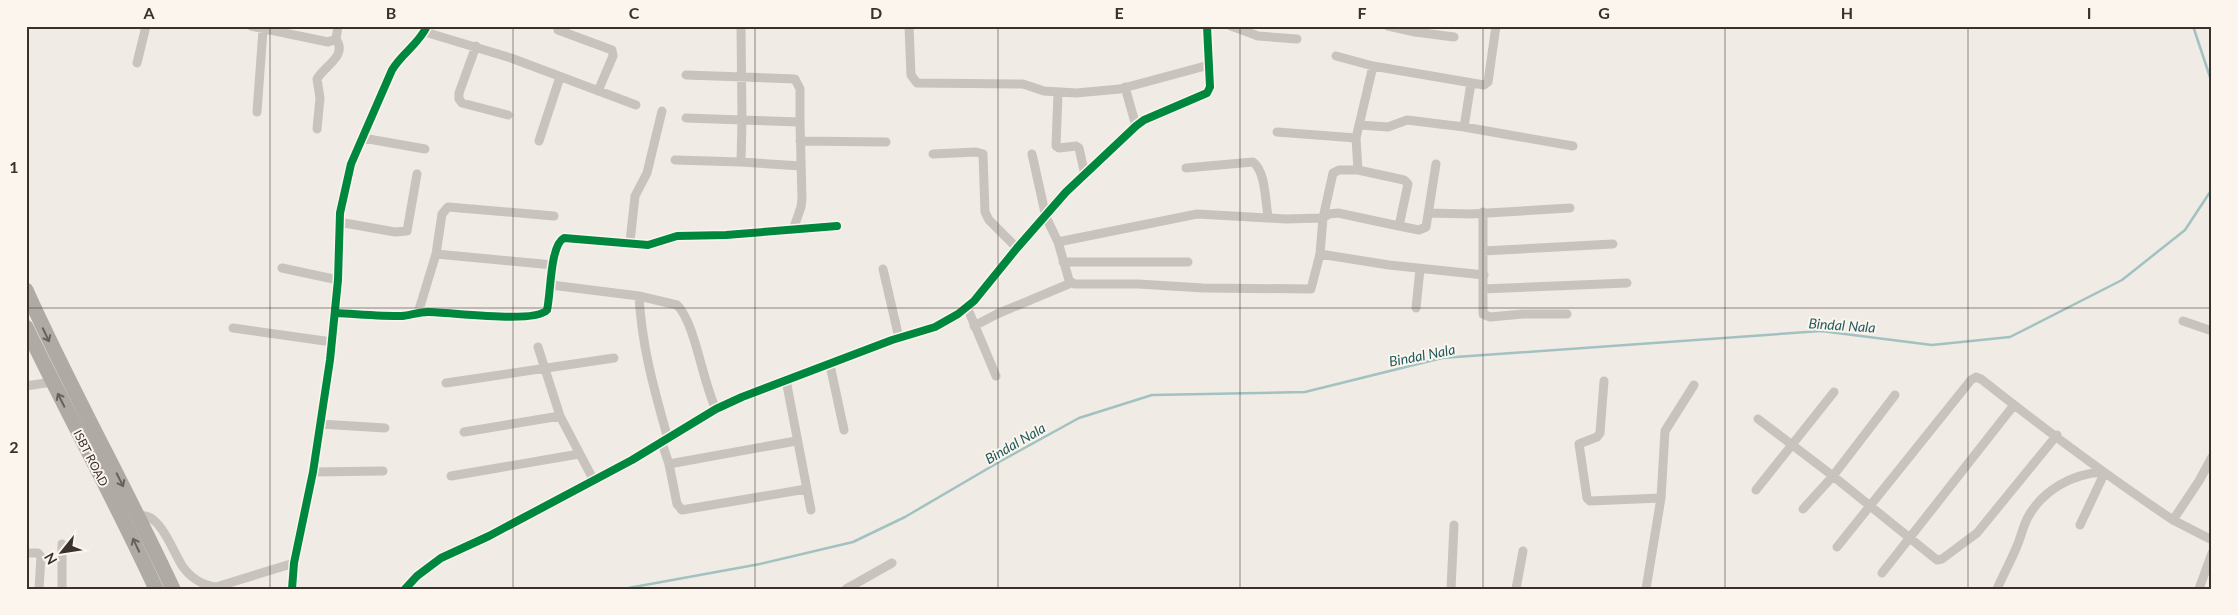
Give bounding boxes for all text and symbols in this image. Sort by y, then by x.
text: A [142,3,155,22]
text: B [386,3,396,22]
text: C [629,3,640,22]
text: D [870,3,882,22]
text: E [1114,3,1124,22]
text: F [1357,3,1367,22]
text: G [1598,3,1610,22]
text: H [1841,3,1853,22]
text: I [2087,3,2091,22]
text: 1 [9,157,19,176]
water label: Bindal Nala [1808,314,1876,336]
one-way arrow [42,327,52,342]
water label: Bindal Nala [1387,340,1457,370]
one-way arrow [56,393,65,408]
water label: Bindal Nala [982,419,1048,467]
street label: ISBT ROAD [70,427,112,489]
text: 2 [9,437,19,456]
one-way arrow [116,472,125,487]
north arrow [38,528,88,578]
one-way arrow [130,537,140,552]
text: N [40,550,60,568]

